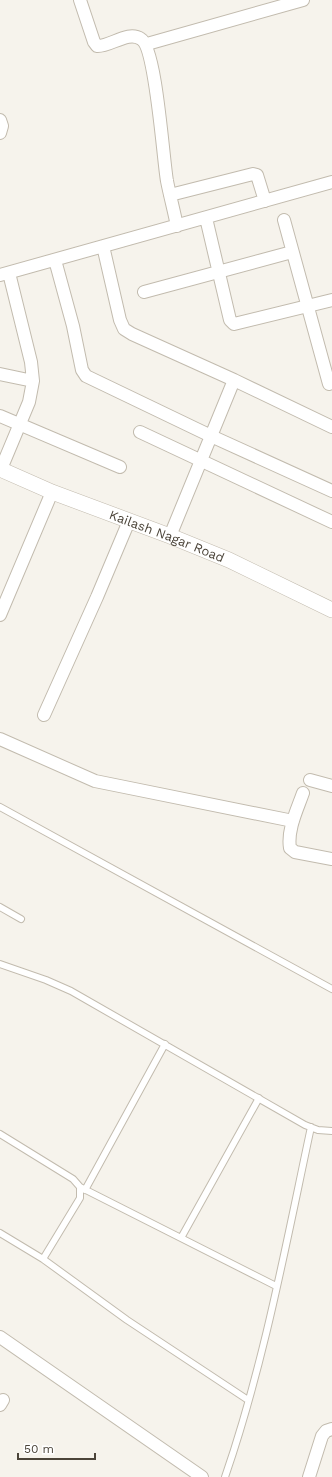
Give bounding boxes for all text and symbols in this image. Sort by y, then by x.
street label: Kailash Nagar Road [108,507,227,565]
scale bar [18,1435,95,1461]
text: 50 m [24,1442,54,1456]

